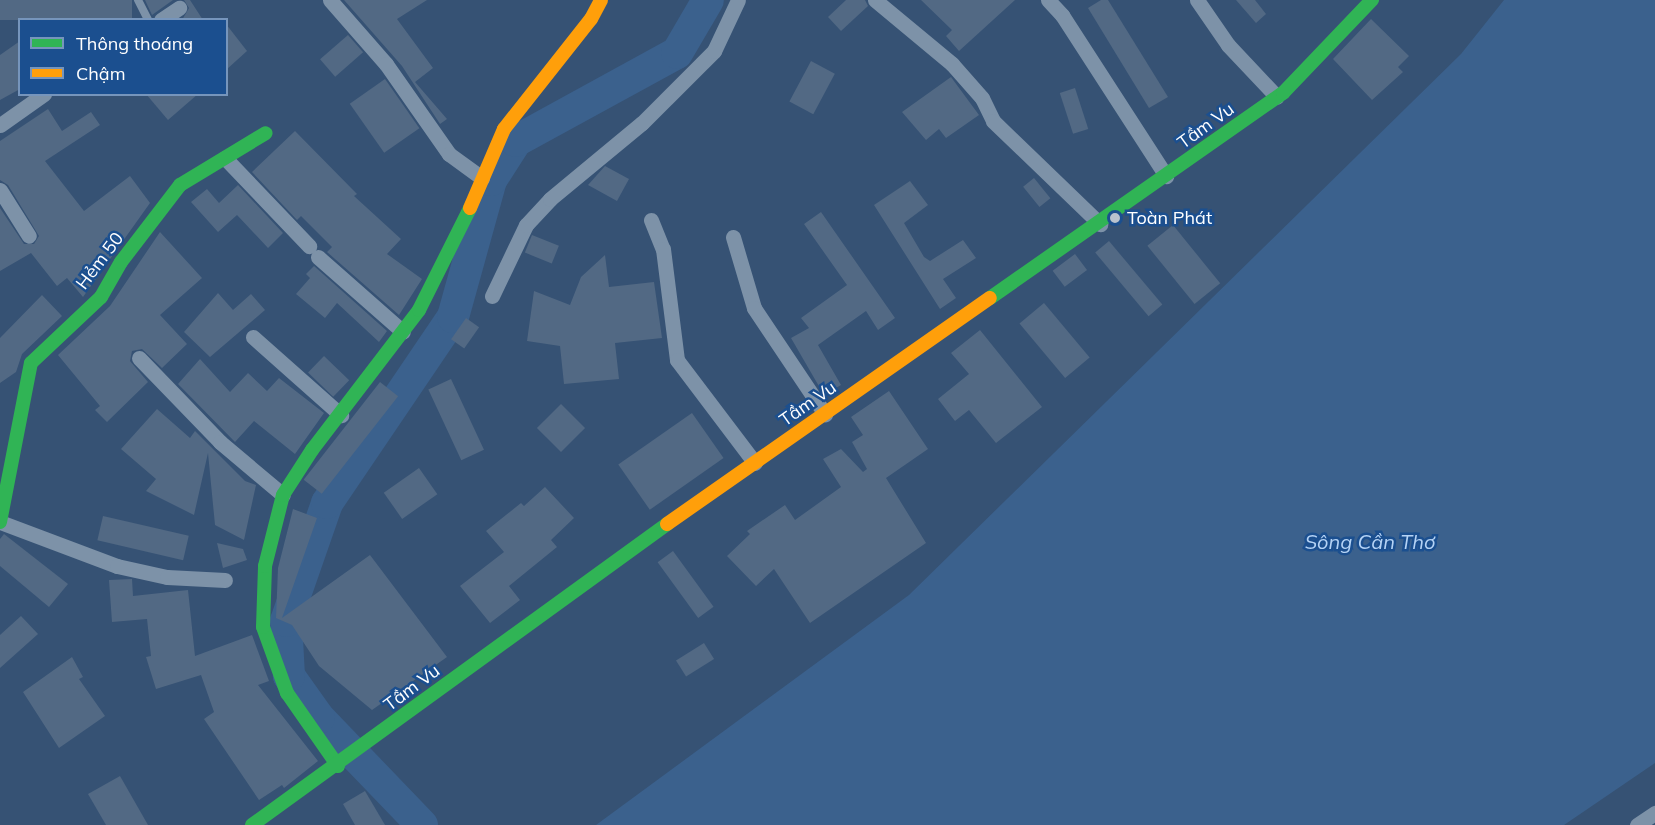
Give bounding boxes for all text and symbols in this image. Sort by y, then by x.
legend [18,18,228,96]
text: Thông thoáng [76,32,193,55]
text: Chậm [76,62,125,85]
street label: Tầm Vu [1174,98,1238,154]
place label: Toàn Phát [1127,207,1212,229]
marker: Toàn Phát [1108,211,1122,225]
street label: Hẻm 50 [72,228,128,294]
street label: Tầm Vu [776,377,840,431]
water label: Sông Cần Thơ [1305,529,1435,553]
street label: Tầm Vu [380,660,444,716]

